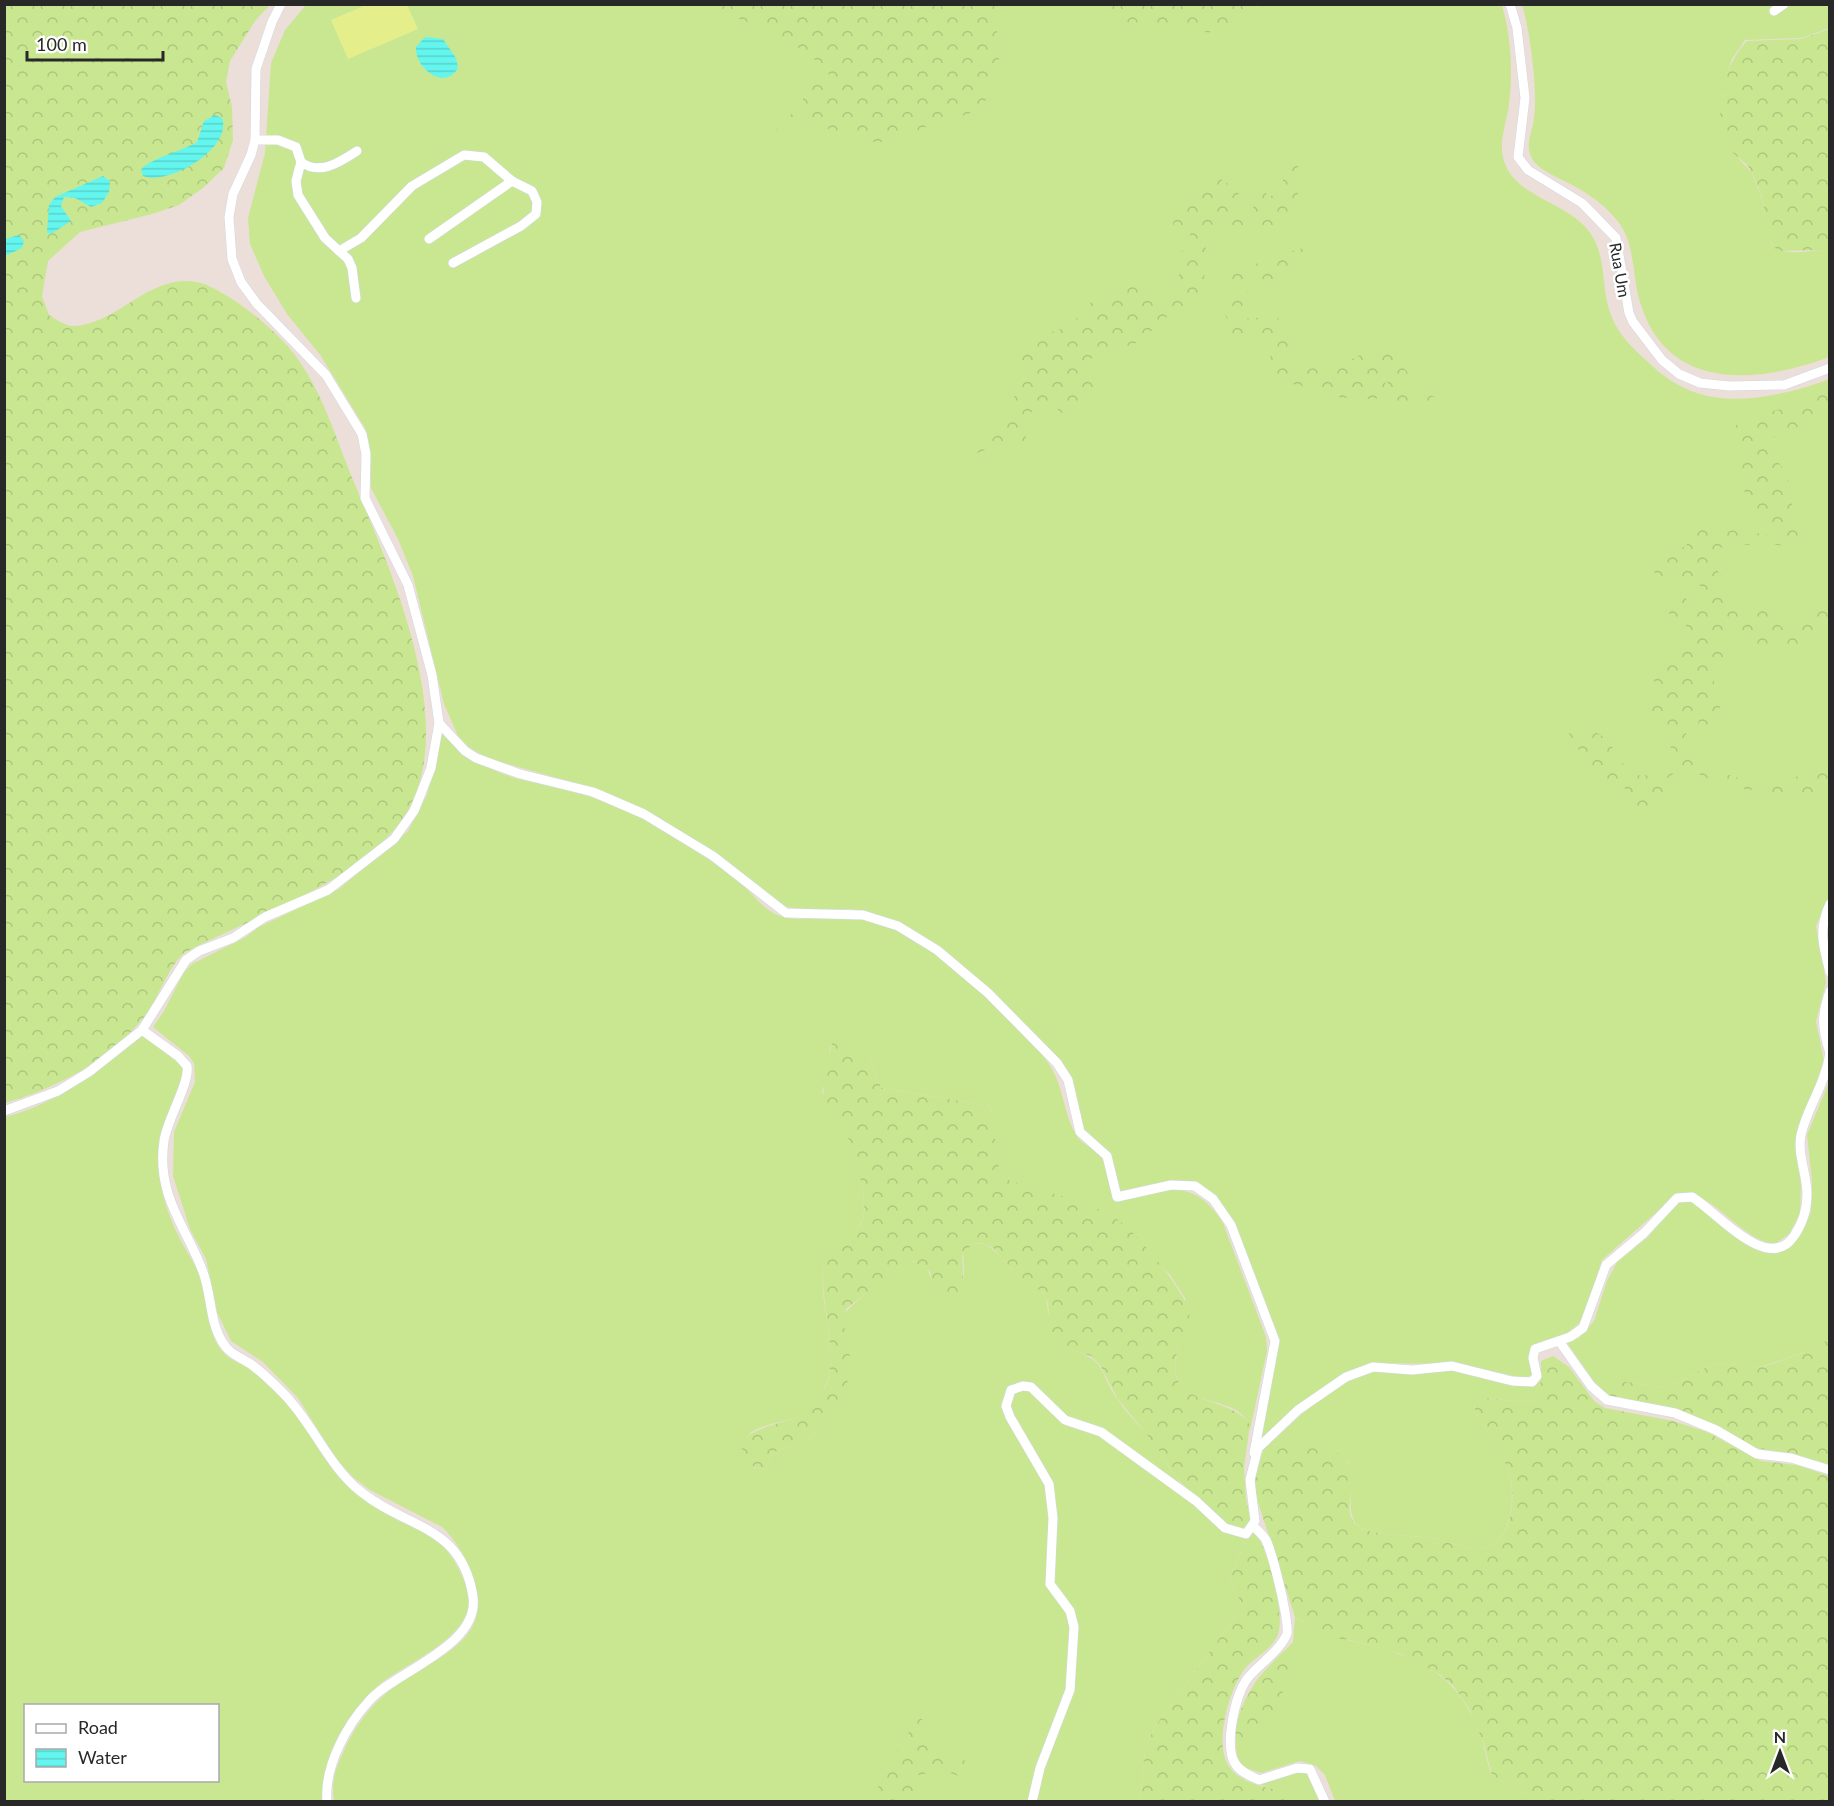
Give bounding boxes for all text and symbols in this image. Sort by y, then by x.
scale bar [27,24,164,62]
text: 100 m [36,33,87,55]
street label: Rua Um [1606,241,1635,299]
legend [24,1704,219,1782]
text: Road [78,1716,118,1738]
north arrow [1750,1722,1810,1782]
text: N [1774,1727,1786,1746]
text: Water [78,1746,127,1768]

